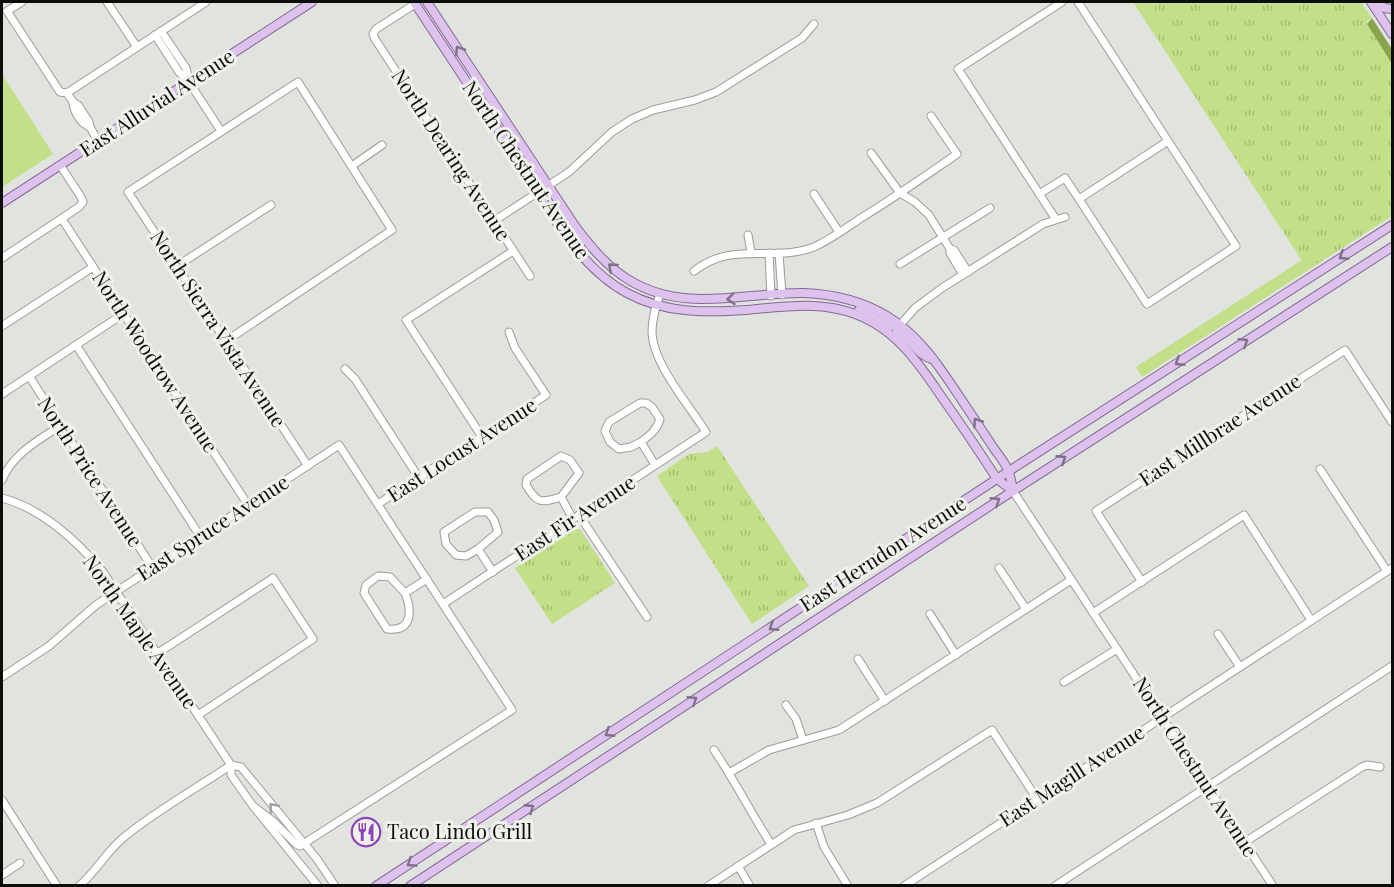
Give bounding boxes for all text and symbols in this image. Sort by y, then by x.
street label: East Alluvial Avenue [74,42,239,162]
one-way arrow [455,45,466,56]
street label: North Dearing Avenue [387,63,518,245]
street label: North Chestnut Avenue [457,75,597,264]
street label: North Sierra Vista Avenue [145,224,293,432]
one-way arrow [1339,249,1350,260]
one-way arrow [608,263,619,274]
street label: North Woodrow Avenue [87,265,225,457]
one-way arrow [727,292,736,305]
one-way arrow [1237,338,1248,349]
one-way arrow [1175,354,1185,366]
street label: East Millbrae Avenue [1133,366,1305,491]
street label: East Locust Avenue [381,390,541,507]
street label: North Price Avenue [33,391,150,552]
one-way arrow [972,418,984,428]
one-way arrow [1056,454,1066,466]
street label: East Spruce Avenue [131,468,293,586]
street label: East Fir Avenue [509,468,640,566]
street label: East Herndon Avenue [794,489,971,617]
one-way arrow [990,497,1000,509]
street label: North Maple Avenue [78,549,205,714]
one-way arrow [768,620,779,631]
street label: North Chestnut Avenue [1128,671,1265,861]
one-way arrow [686,697,697,708]
street label: East Magill Avenue [993,718,1149,832]
one-way arrow [605,726,615,738]
one-way arrow [269,803,280,814]
one-way arrow [523,804,534,815]
restaurant icon: Taco Lindo Grill [350,816,382,848]
place label: Taco Lindo Grill [387,817,532,844]
one-way arrow [406,856,417,867]

